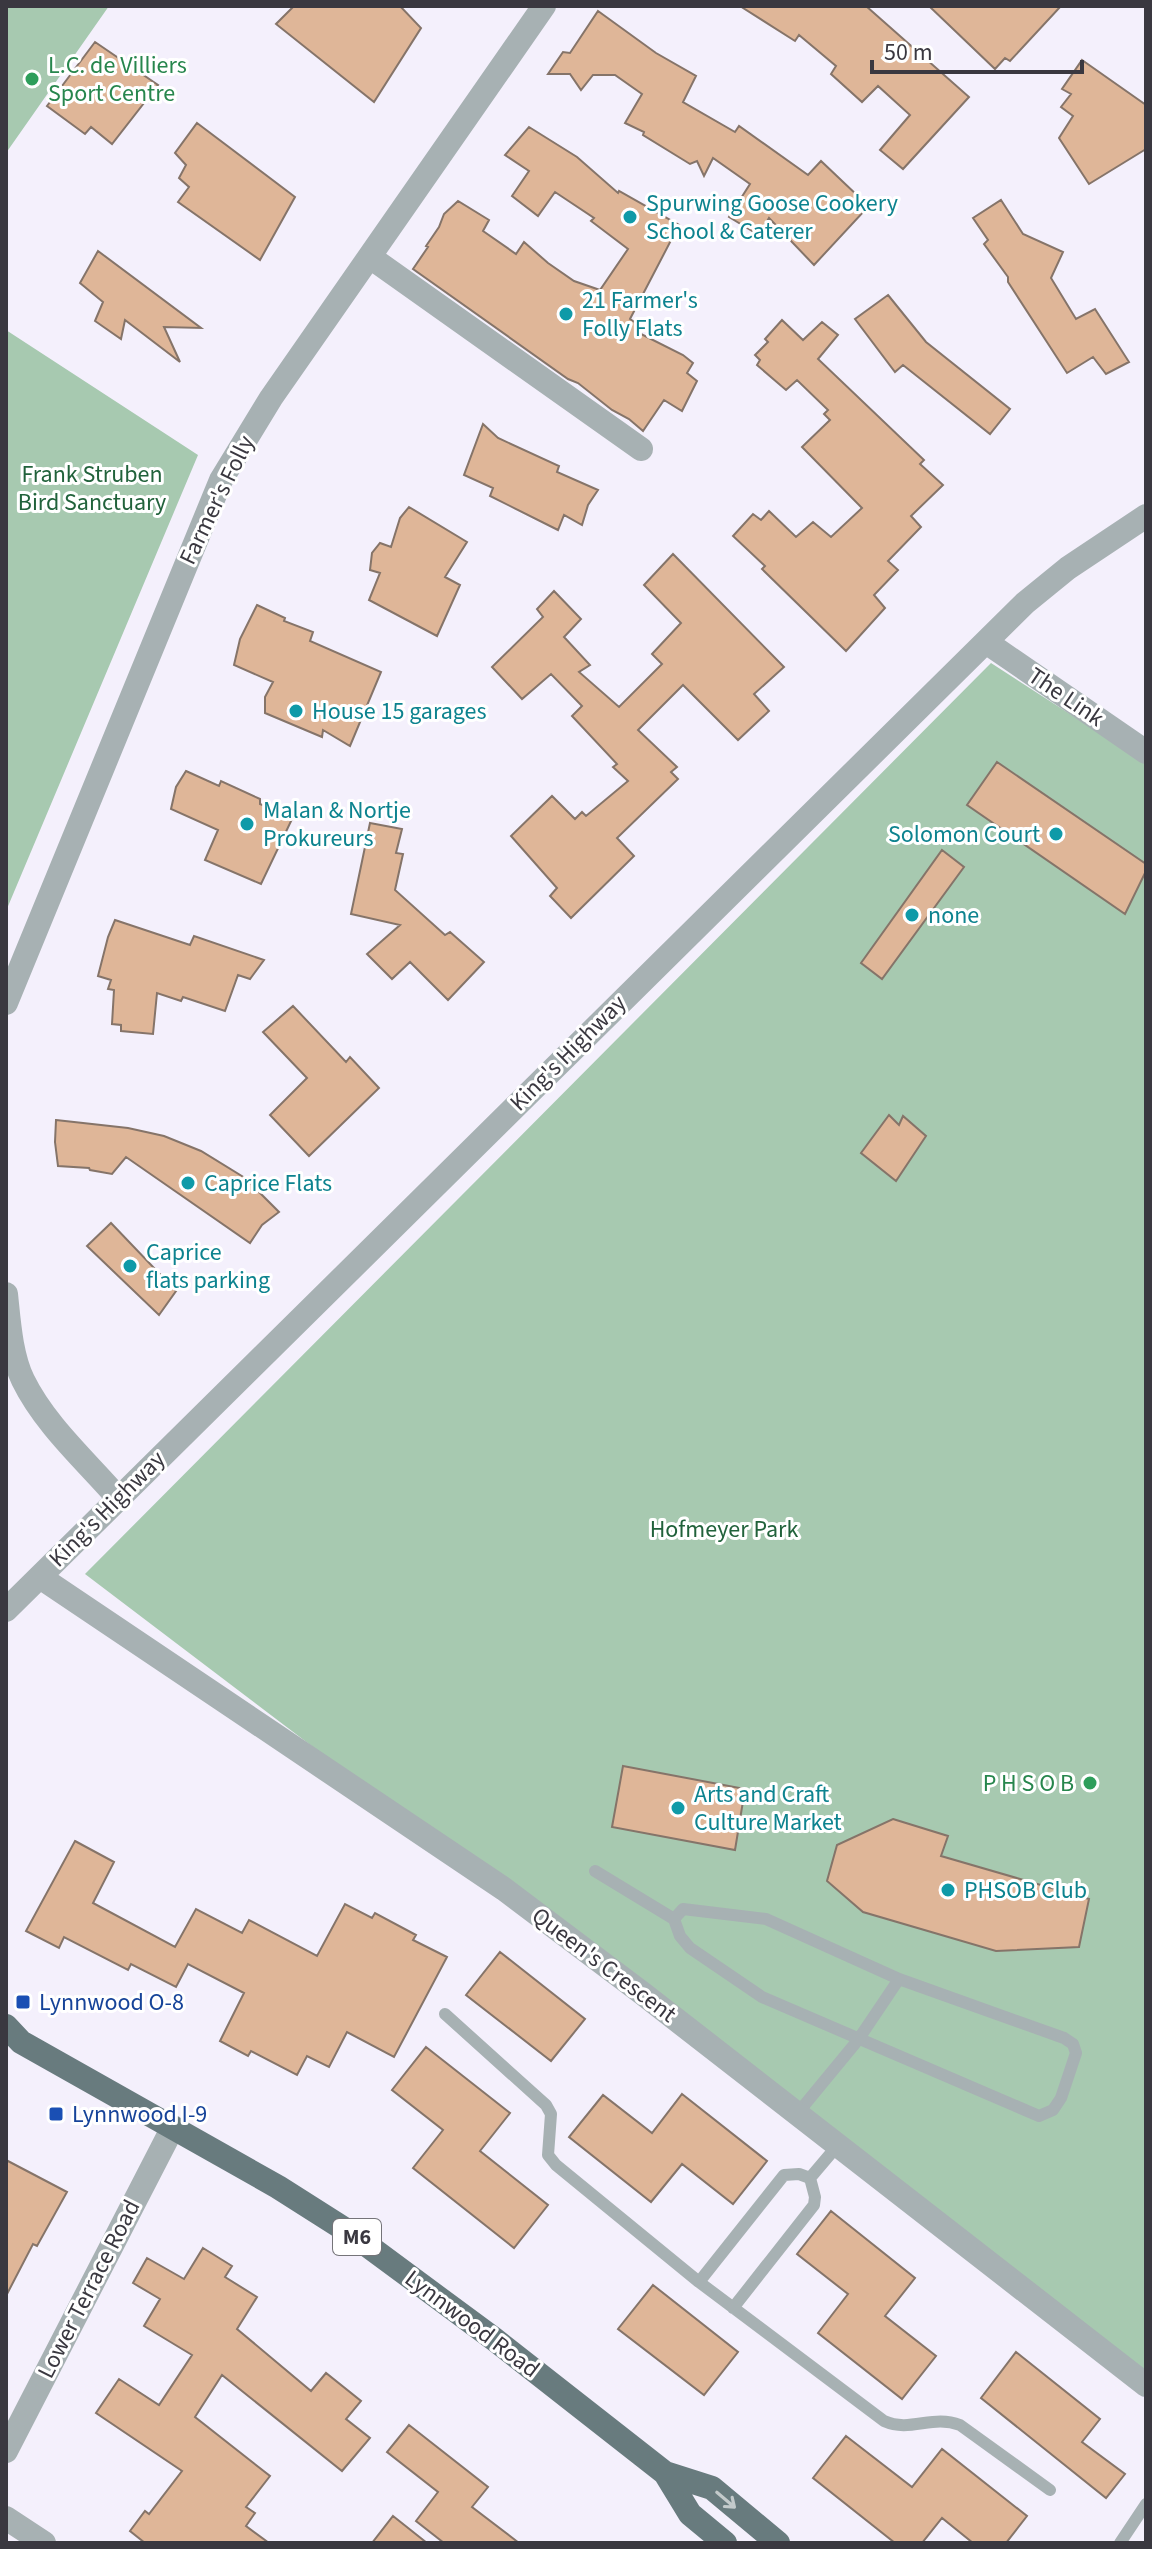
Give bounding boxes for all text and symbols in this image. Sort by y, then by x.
scale bar [872,24,1082,74]
text: 50 m [884,35,933,70]
place label: L.C. de Villiers Sport Centre [48,48,187,111]
marker: L.C. de Villiers Sport Centre [23,70,41,88]
place label: Spurwing Goose Cookery School & Caterer [646,186,898,249]
marker: Spurwing Goose Cookery School & Caterer [621,208,639,226]
place label: 21 Farmer's Folly Flats [582,283,698,346]
marker: 21 Farmer's Folly Flats [557,305,575,323]
street label: Farmer's Folly [171,429,263,571]
park label: Frank Struben Bird Sanctuary [18,457,166,520]
street label: The Link [1021,659,1111,735]
place label: House 15 garages [312,694,487,729]
marker: House 15 garages [287,702,305,720]
place label: Malan & Nortje Prokureurs [263,793,411,856]
marker: Malan & Nortje Prokureurs [238,815,256,833]
place label: Solomon Court [888,817,1040,852]
marker: Solomon Court [1047,825,1065,843]
place label: none [928,898,979,933]
marker: none [903,906,921,924]
street label: King's Highway [502,987,634,1119]
place label: Caprice Flats [204,1166,332,1201]
marker: Caprice Flats [179,1174,197,1192]
place label: Caprice flats parking [146,1235,270,1298]
marker: Caprice flats parking [121,1257,139,1275]
street label: King's Highway [41,1443,173,1575]
park label: Hofmeyer Park [650,1512,798,1547]
place label: P H S O B [983,1766,1074,1801]
marker: P H S O B [1081,1774,1099,1792]
place label: Arts and Craft Culture Market [694,1777,842,1840]
marker: Arts and Craft Culture Market [669,1799,687,1817]
place label: PHSOB Club [964,1873,1087,1908]
marker: PHSOB Club [939,1881,957,1899]
street label: Queen's Crescent [524,1899,684,2031]
place label: Lynnwood O-8 [39,1985,184,2020]
marker: Lynnwood O-8 [14,1993,32,2011]
place label: Lynnwood I-9 [72,2097,207,2132]
marker: Lynnwood I-9 [47,2105,65,2123]
street label: Lower Terrace Road [29,2194,149,2384]
road number: M6 [333,2219,381,2255]
street label: Lynnwood Road [397,2262,547,2386]
one-way arrow [715,2491,736,2509]

